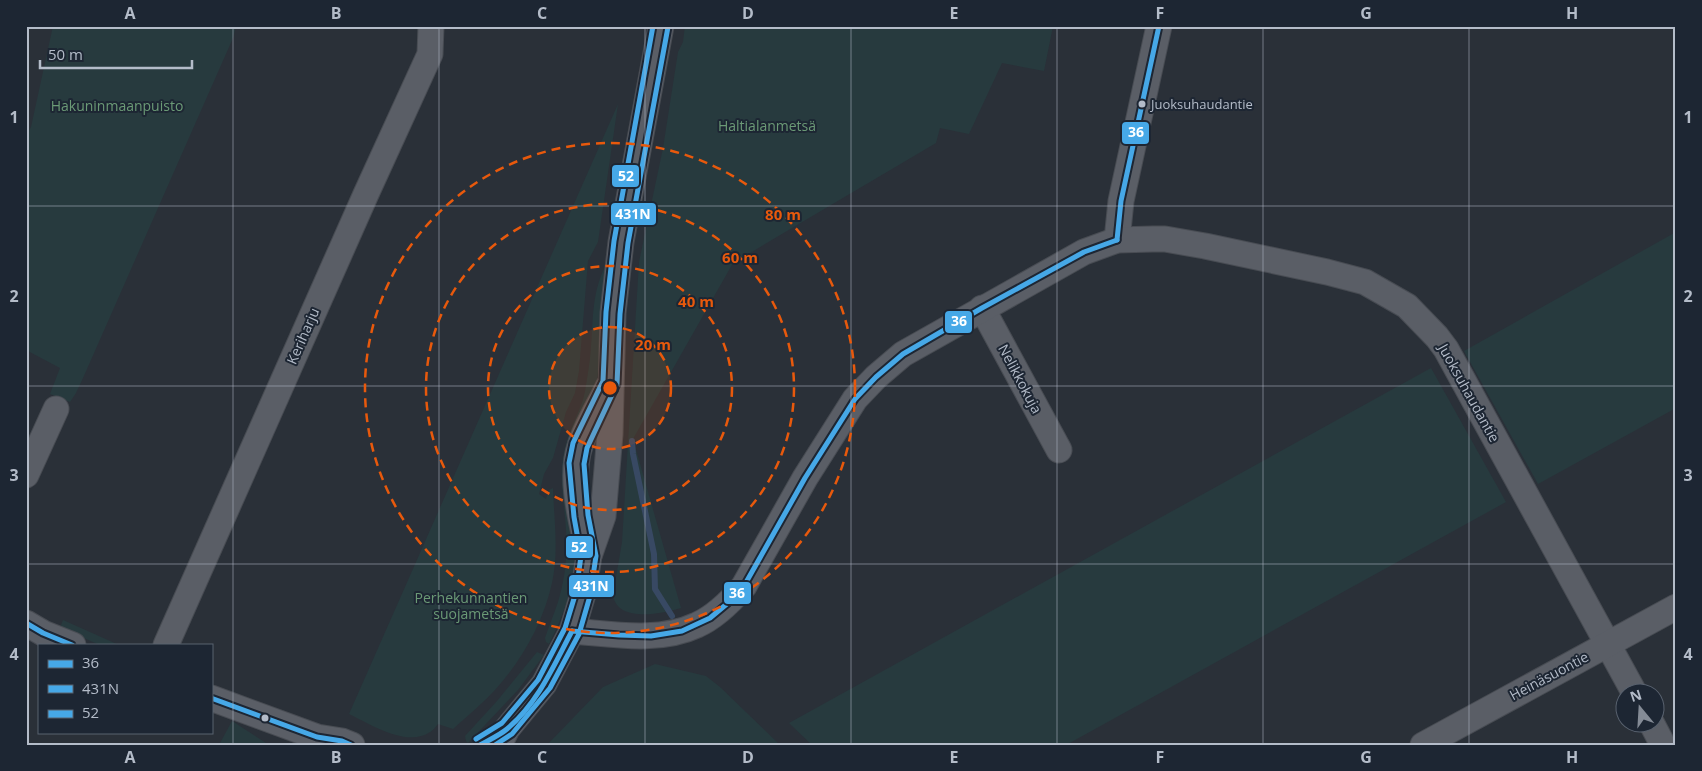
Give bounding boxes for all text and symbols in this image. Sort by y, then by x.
text: A [124,2,136,24]
text: B [331,2,341,24]
text: C [537,2,547,24]
text: D [742,2,754,24]
text: E [950,2,959,24]
text: F [1156,2,1164,24]
text: G [1360,2,1372,24]
text: H [1566,2,1578,24]
scale bar [40,38,192,70]
text: 50 m [48,44,83,64]
place label: Juoksuhaudantie [1149,95,1253,113]
park label: Hakuninmaanpuisto [51,96,183,115]
marker: Juoksuhaudantie [1137,99,1147,109]
text: 1 [9,106,19,128]
text: 1 [1683,106,1693,128]
park label: Haltialanmetsä [718,116,816,135]
line badge: 36 [1121,121,1150,145]
text: 36 [1128,122,1144,141]
line badge: 52 [611,164,640,188]
text: 52 [618,166,634,185]
line badge: 431N [610,202,657,226]
text: 431N [615,204,651,223]
text: 80 m [765,204,801,224]
text: 60 m [722,247,758,267]
text: 2 [9,285,19,307]
text: 2 [1683,285,1693,307]
text: 40 m [678,291,714,311]
street label: Keriharju [282,305,323,367]
line badge: 36 [944,310,973,334]
text: 36 [951,311,967,330]
text: 20 m [635,334,671,354]
street label: Juoksuhaudantie [1434,338,1504,445]
street label: Nelikkokuja [994,341,1047,417]
centre of rings [601,379,619,397]
text: 3 [9,464,19,486]
text: 3 [1683,464,1693,486]
line badge: 52 [565,535,594,559]
text: 52 [571,537,587,556]
line badge: 431N [568,574,615,598]
text: 431N [573,576,609,595]
line badge: 36 [723,581,752,605]
text: 36 [729,583,745,602]
park label: Perhekunnantien suojametsä [415,588,527,623]
text: 4 [9,643,19,665]
text: 4 [1683,643,1693,665]
legend [38,644,212,734]
street label: Heinäsuontie [1506,647,1592,704]
text: 36 [82,652,99,672]
text: 431N [82,678,119,698]
north arrow [1614,684,1664,734]
text: N [1627,684,1644,706]
text: 52 [82,702,99,722]
unlabelled marker [260,713,270,723]
text: A [124,746,136,768]
text: B [331,746,341,768]
text: C [537,746,547,768]
text: D [742,746,754,768]
text: E [950,746,959,768]
text: F [1156,746,1164,768]
text: G [1360,746,1372,768]
text: H [1566,746,1578,768]

